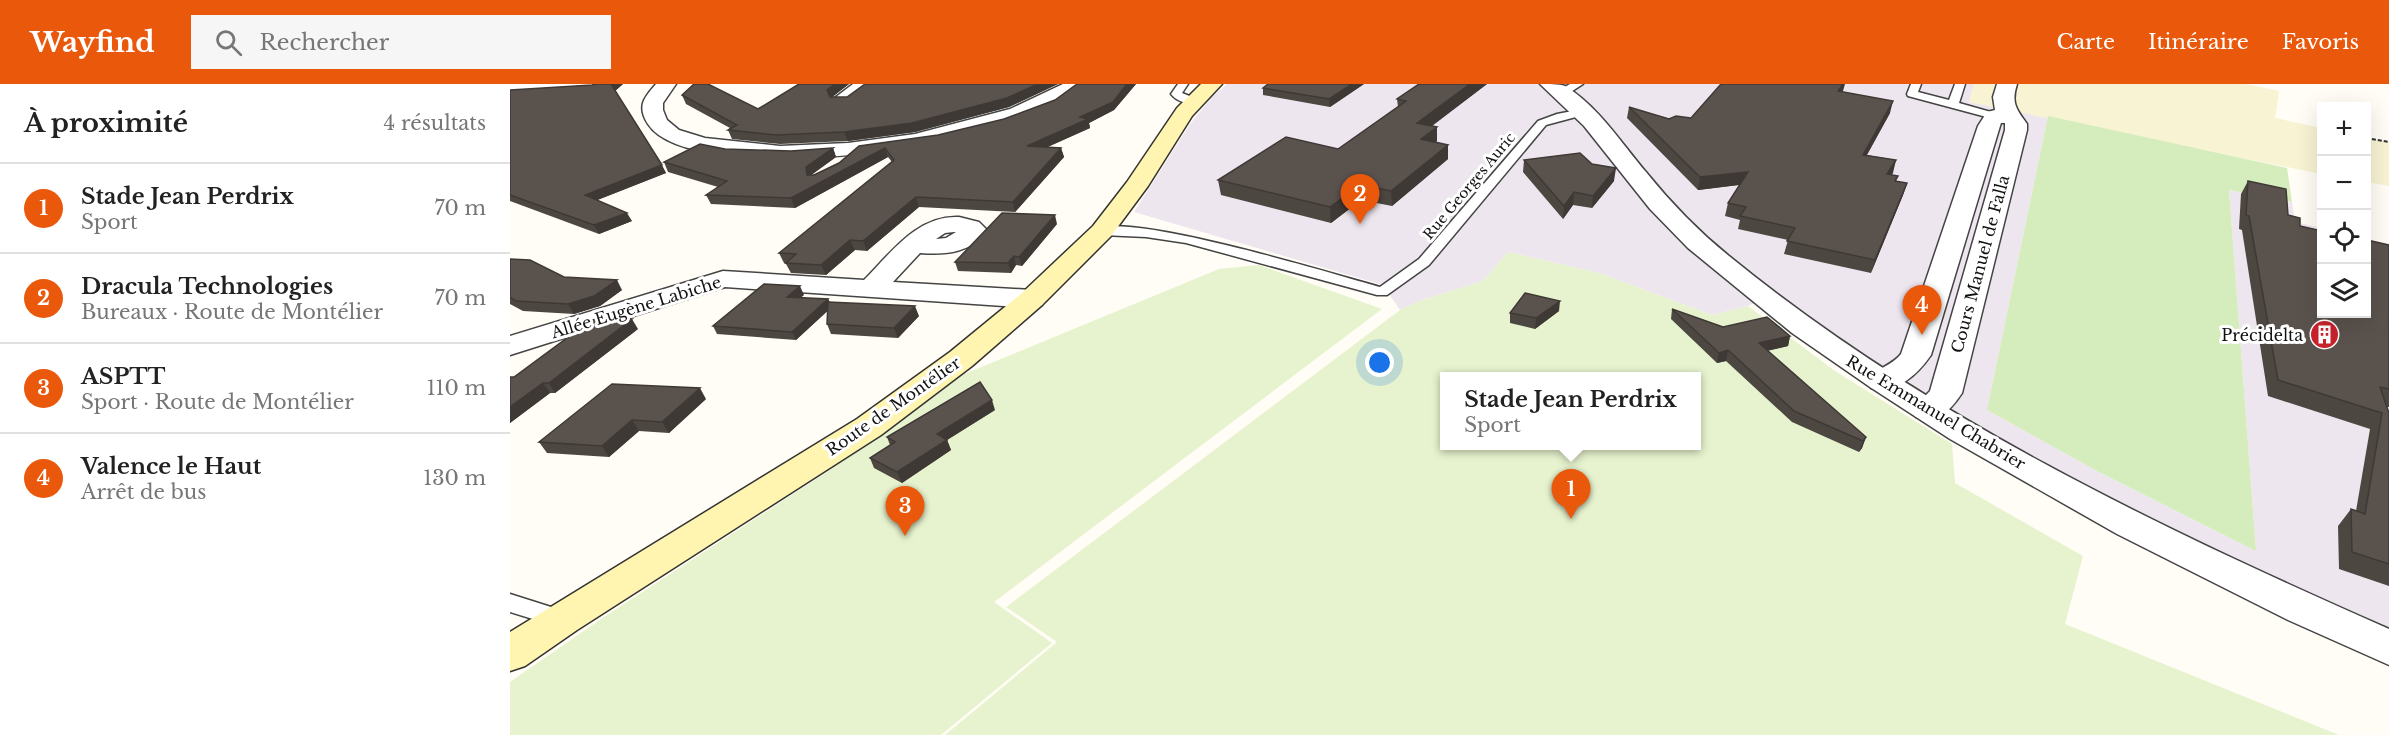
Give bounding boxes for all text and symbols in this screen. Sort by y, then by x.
search box [191,15,611,69]
text: Wayfind [30,25,155,60]
icon: search [212,26,245,59]
text: Rechercher [260,29,389,56]
text: Carte [2057,29,2115,55]
text: Itinéraire [2148,29,2249,55]
text: Favoris [2282,29,2359,55]
map controls [2317,102,2371,318]
button: + [2317,102,2371,156]
text: À proximité [24,107,188,139]
text: 4 résultats [384,111,486,135]
street label: Rue Georges Auric [1419,129,1519,243]
button: − [2317,156,2371,210]
street label: Cours Manuel de Falla [1947,173,2013,355]
pin: 2 [1340,174,1380,224]
text: Stade Jean Perdrix [81,183,294,210]
text: 1 [39,196,48,220]
text: 70 m [434,196,486,220]
text: Sport [81,210,138,234]
button: locate [2317,210,2371,264]
button: layers [2317,264,2371,318]
street label: Allée Eugène Labiche [548,272,723,343]
text: Dracula Technologies [81,273,333,300]
text: 2 [37,286,50,310]
text: 70 m [434,286,486,310]
pin: 4 [1902,286,1942,335]
text: Bureaux · Route de Montélier [81,300,383,324]
building icon: Précidelta [2308,319,2340,351]
place label: Précidelta [2221,325,2303,345]
your location [1365,348,1394,377]
street label: Rue Emmanuel Chabrier [1843,350,2030,474]
street label: Route de Montélier [822,352,964,460]
text: ASPTT [81,363,166,390]
popup [1440,372,1701,450]
text: 3 [37,376,50,400]
text: 110 m [427,376,486,400]
text: Stade Jean Perdrix [1464,386,1677,413]
text: Sport · Route de Montélier [81,390,354,414]
text: Sport [1464,413,1521,437]
text: Valence le Haut [81,453,261,480]
text: 4 [37,466,50,490]
text: 130 m [423,466,486,490]
pin: 1 [1552,470,1590,519]
text: Arrêt de bus [81,480,206,504]
pin: 3 [886,486,924,536]

